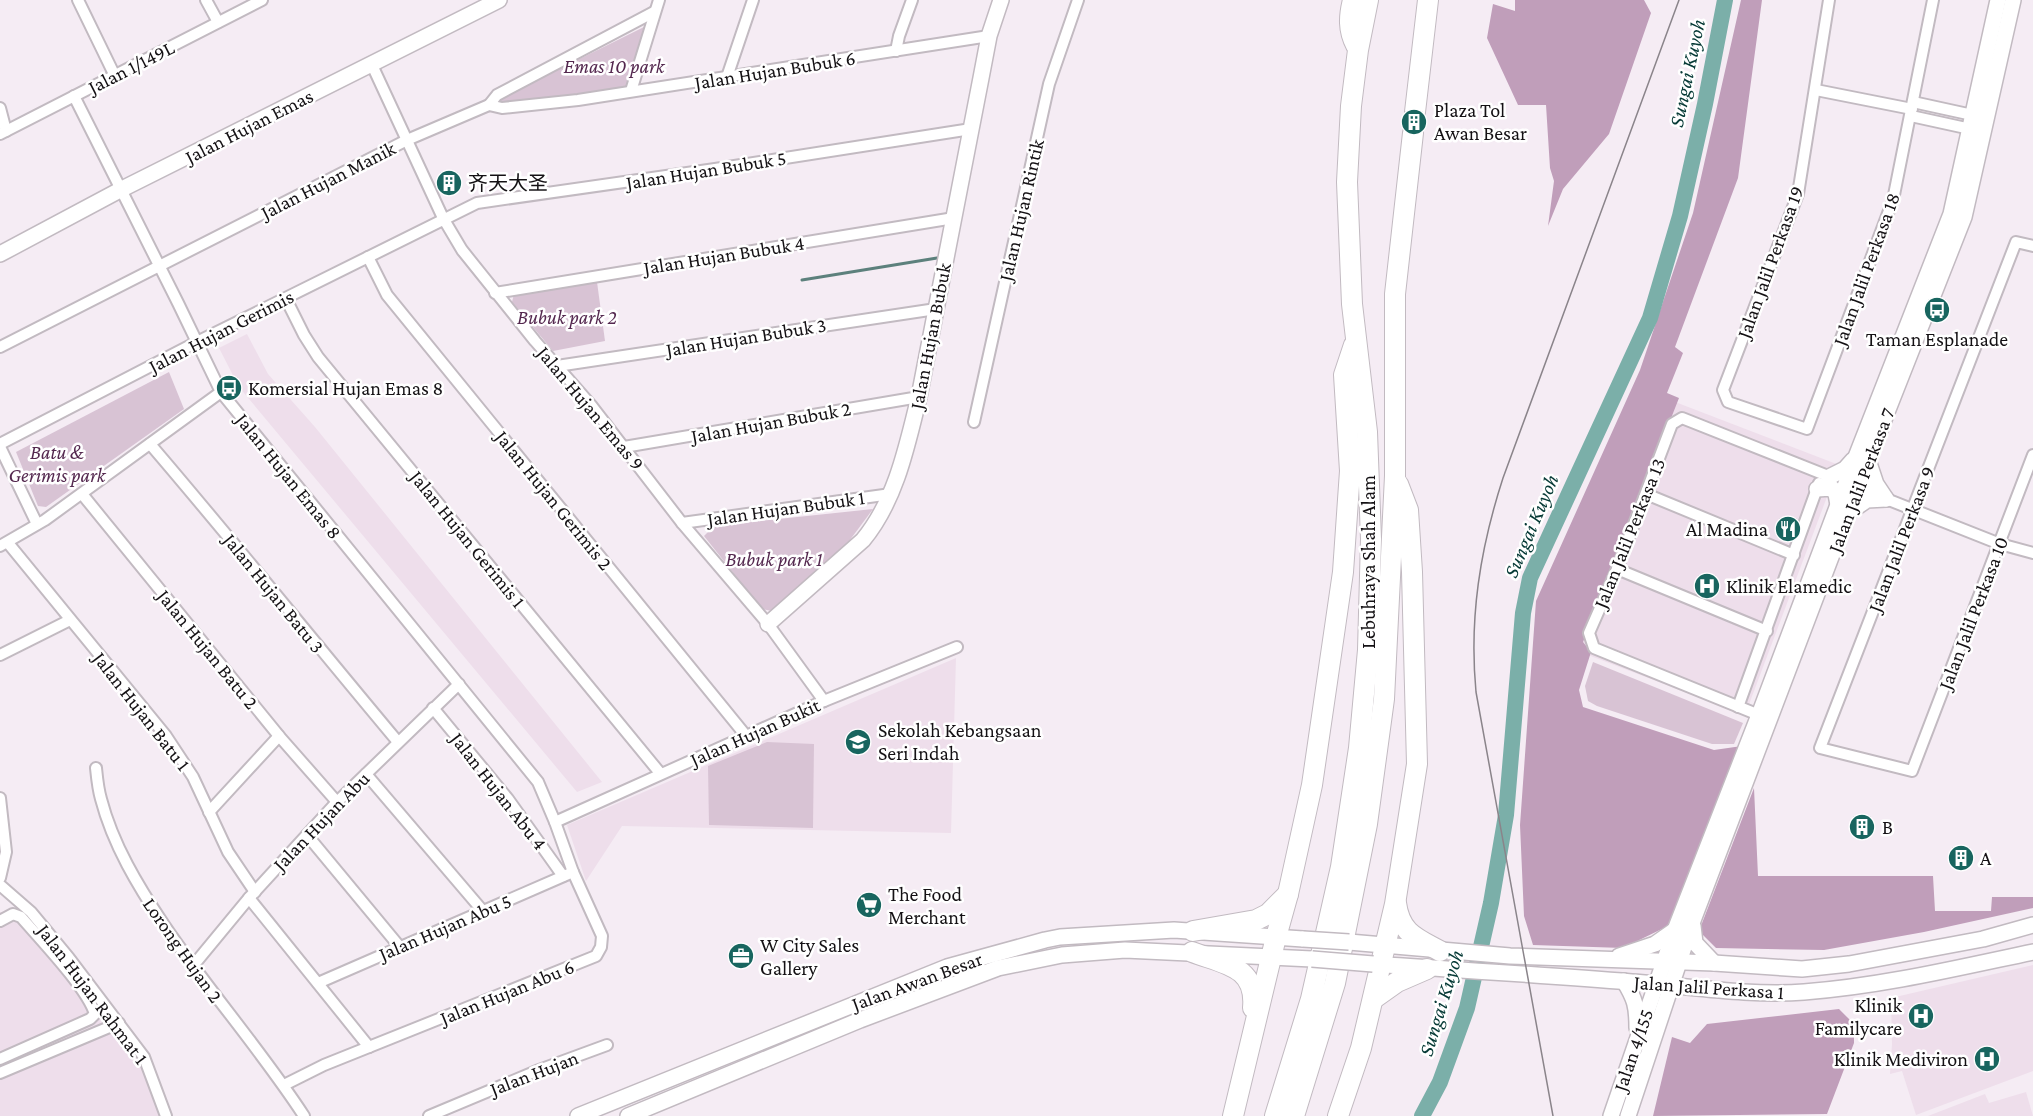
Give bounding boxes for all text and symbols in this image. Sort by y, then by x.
water label: Sungai Kuyoh [1664,17,1710,129]
street label: Jalan 1/149L [83,36,178,100]
street label: Jalan Hujan Bubuk 6 [691,46,857,95]
park label: Emas 10 park [564,55,666,78]
street label: Jalan Hujan Emas [180,84,317,170]
place label: Plaza Tol Awan Besar [1434,99,1527,144]
building icon: Plaza Tol Awan Besar [1399,107,1429,137]
street label: Jalan Hujan Manik [255,136,400,225]
street label: Jalan Hujan Rintik [994,136,1049,285]
street label: Jalan Hujan Bubuk 5 [622,146,788,195]
building icon: 齐天大圣 [434,168,464,198]
place label: 齐天大圣 [468,172,548,194]
street label: Jalan Jalil Perkasa 19 [1732,183,1809,343]
street label: Jalan Jalil Perkasa 18 [1827,189,1905,351]
street label: Jalan Hujan Bubuk 4 [640,231,806,280]
street label: Jalan Hujan Bubuk [905,261,956,413]
street label: Jalan Hujan Gerimis [143,285,298,379]
bus stop icon: Taman Esplanade [1922,295,1952,325]
park label: Bubuk park 2 [517,306,617,329]
street label: Jalan Hujan Bubuk 3 [662,313,828,362]
place label: Taman Esplanade [1866,328,2008,351]
street label: Jalan Hujan Emas 9 [531,340,649,475]
bus stop icon: Komersial Hujan Emas 8 [214,373,244,403]
place label: Komersial Hujan Emas 8 [248,377,443,400]
street label: Jalan Hujan Bubuk 2 [687,397,853,448]
street label: Jalan Jalil Perkasa 7 [1823,405,1900,558]
street label: Jalan Hujan Emas 8 [230,407,346,544]
street label: Jalan Hujan Gerimis 2 [489,424,617,575]
park label: Batu & Gerimis park [8,441,107,487]
street label: Jalan Jalil Perkasa 13 [1588,455,1670,614]
street label: Jalan Jalil Perkasa 9 [1862,463,1940,617]
street label: Jalan Hujan Gerimis 1 [404,464,530,613]
water label: Sungai Kuyoh [1499,471,1563,581]
street label: Lebuhraya Shah Alam [1357,475,1380,649]
street label: Jalan Hujan Bubuk 1 [704,486,866,531]
restaurant icon: Al Madina [1773,514,1803,544]
place label: Al Madina [1686,518,1768,540]
street label: Jalan Hujan Batu 3 [217,527,329,658]
street label: Jalan Jalil Perkasa 10 [1933,534,2013,695]
park label: Bubuk park 1 [725,548,823,571]
hospital icon: Klinik Elamedic [1692,571,1722,601]
place label: Klinik Elamedic [1726,575,1852,597]
street label: Jalan Hujan Batu 2 [151,583,263,714]
street label: Jalan Hujan Batu 1 [87,646,195,775]
street label: Jalan Hujan Bukit [685,693,824,772]
place label: Sekolah Kebangsaan Seri Indah [878,719,1042,764]
street label: Jalan Hujan Abu 4 [444,726,552,855]
school or university icon: Sekolah Kebangsaan Seri Indah [843,727,873,757]
street label: Jalan Hujan Abu [267,767,375,877]
building icon: B [1847,812,1877,842]
place label: B [1882,816,1893,838]
building icon: A [1946,843,1976,873]
place label: A [1980,847,1992,869]
place label: The Food Merchant [888,883,966,928]
street label: Jalan Hujan Abu 5 [374,889,515,967]
supermarket icon: The Food Merchant [854,890,884,920]
street label: Lorong Hujan 2 [138,893,227,1007]
street label: Jalan Hujan Rahmat 1 [31,918,153,1069]
place label: W City Sales Gallery [760,934,859,980]
office icon: W City Sales Gallery [726,941,756,971]
street label: Jalan Awan Besar [847,947,986,1016]
water label: Sungai Kuyoh [1413,947,1469,1059]
street label: Jalan Hujan Abu 6 [435,955,578,1031]
street label: Jalan Jalil Perkasa 1 [1631,971,1785,1004]
place label: Klinik Familycare [1815,994,1902,1040]
hospital icon: Klinik Familycare [1906,1001,1936,1031]
street label: Jalan 4/155 [1608,1006,1658,1096]
hospital icon: Klinik Mediviron [1972,1044,2002,1074]
street label: Jalan Hujan [485,1046,582,1102]
place label: Klinik Mediviron [1834,1048,1968,1070]

